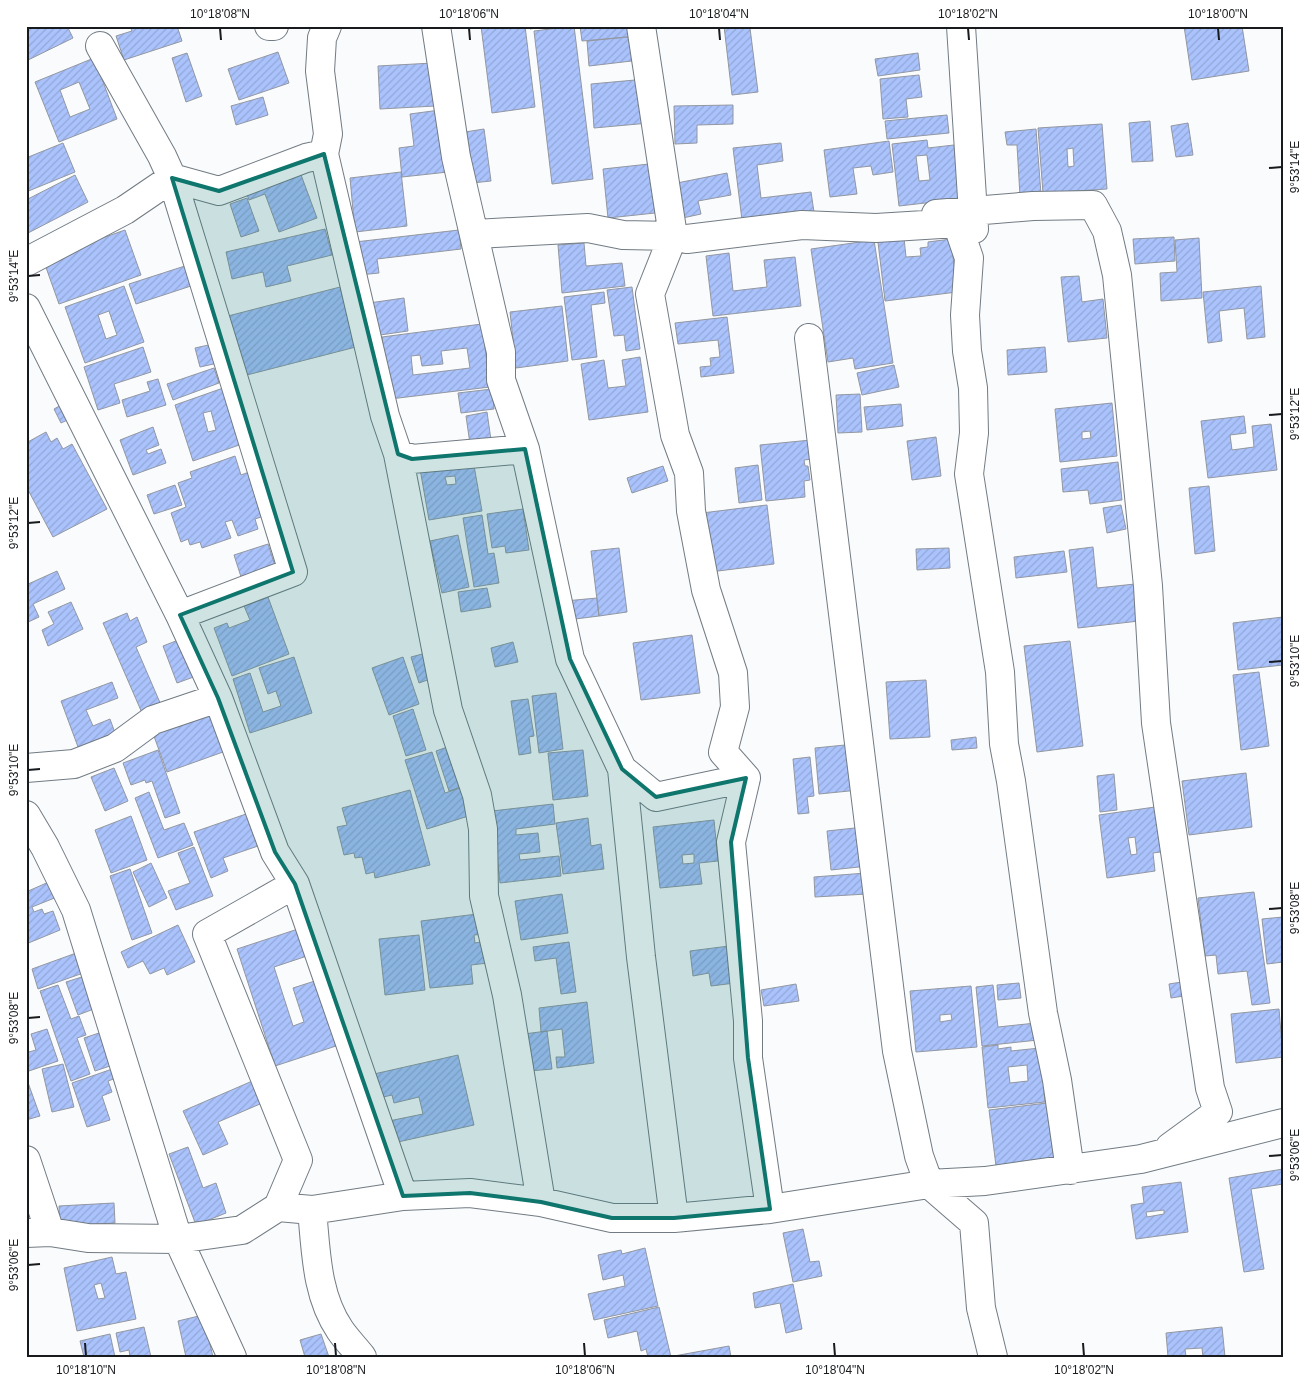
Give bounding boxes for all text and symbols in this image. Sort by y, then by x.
text: 10°18'08"N [190,7,250,21]
text: 10°18'06"N [439,7,499,21]
text: 10°18'04"N [689,7,749,21]
text: 10°18'02"N [938,7,998,21]
text: 10°18'00"N [1188,7,1248,21]
text: 9°53'14"E [1288,141,1302,193]
text: 9°53'14"E [7,250,21,302]
text: 9°53'12"E [1288,388,1302,440]
text: 9°53'12"E [7,497,21,549]
text: 9°53'10"E [1288,635,1302,687]
text: 9°53'10"E [7,744,21,796]
text: 9°53'08"E [1288,882,1302,934]
text: 9°53'08"E [7,992,21,1044]
text: 9°53'06"E [1288,1129,1302,1181]
text: 9°53'06"E [7,1239,21,1291]
text: 10°18'10"N [56,1363,116,1377]
text: 10°18'08"N [306,1363,366,1377]
text: 10°18'06"N [555,1363,615,1377]
text: 10°18'04"N [805,1363,865,1377]
text: 10°18'02"N [1054,1363,1114,1377]

